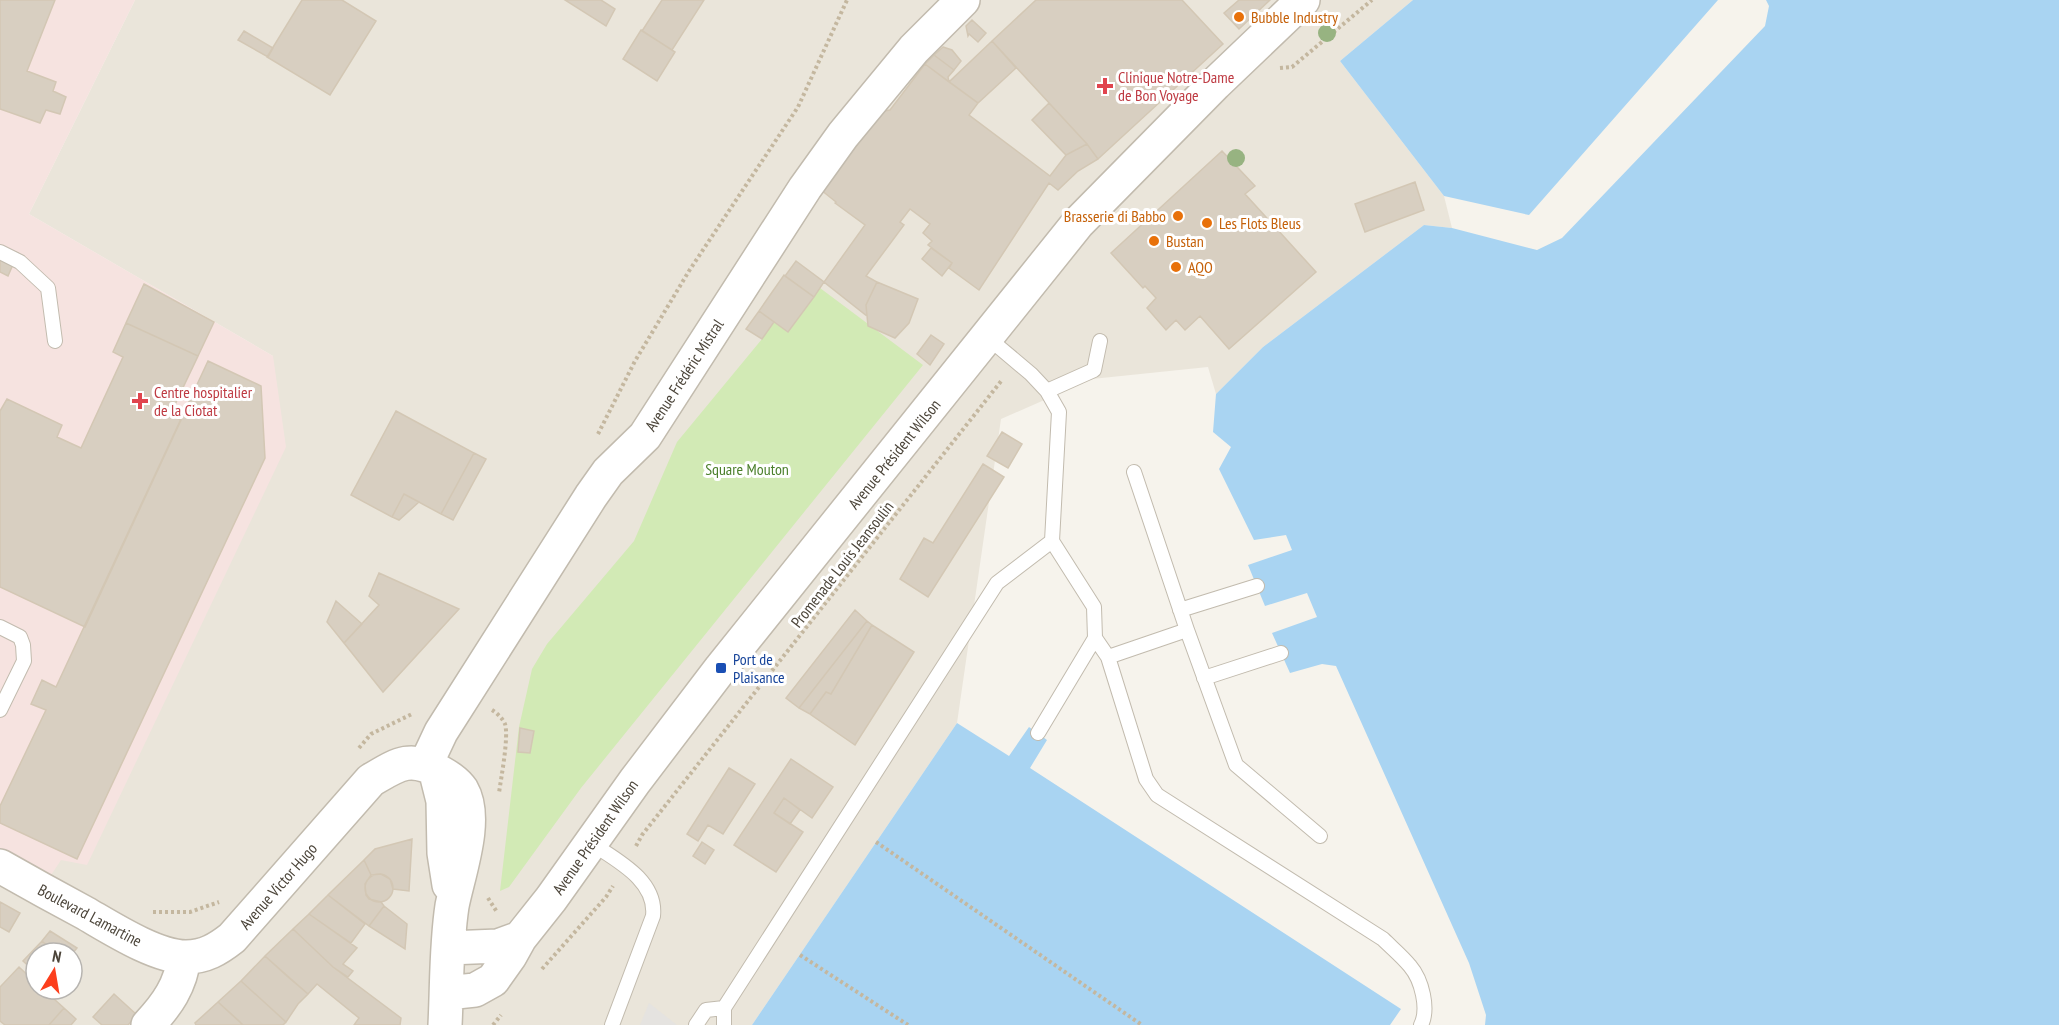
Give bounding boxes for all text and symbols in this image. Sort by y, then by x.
place label: Bubble Industry [1251,7,1338,27]
marker: Bubble Industry [1232,10,1246,24]
place label: Clinique Notre-Dame de Bon Voyage [1118,67,1234,105]
marker: Clinique Notre-Dame de Bon Voyage [1096,77,1114,95]
place label: Brasserie di Babbo [1064,206,1166,226]
marker: Brasserie di Babbo [1171,209,1185,223]
place label: Les Flots Bleus [1219,213,1301,233]
marker: Les Flots Bleus [1200,216,1214,230]
place label: Bustan [1166,231,1204,251]
marker: Bustan [1147,234,1161,248]
place label: AQO [1188,257,1213,277]
marker: AQO [1169,260,1183,274]
street label: Avenue Frédéric Mistral [640,315,728,435]
place label: Centre hospitalier de la Ciotat [154,382,253,420]
marker: Centre hospitalier de la Ciotat [131,392,149,410]
street label: Avenue Président Wilson [843,395,945,513]
park label: Square Mouton [705,459,789,479]
street label: Promenade Louis Jeansoulin [786,497,898,631]
place label: Port de Plaisance [733,649,785,687]
marker: Port de Plaisance [714,661,728,675]
street label: Avenue Président Wilson [548,776,642,898]
street label: Avenue Victor Hugo [235,838,321,933]
street label: Boulevard Lamartine [35,879,145,951]
north arrow [24,941,84,1001]
text: N [51,946,63,967]

